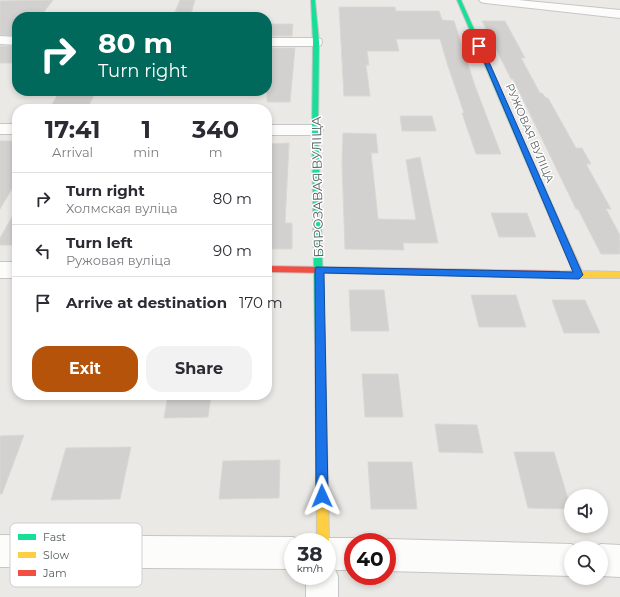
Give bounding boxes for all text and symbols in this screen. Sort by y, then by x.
text: 80 m [98,26,173,60]
icon: right [32,28,84,80]
pin [462,29,496,63]
icon: arrive [468,35,490,57]
text: Turn right [98,60,188,82]
street label: РУЖОВАЯ ВУЛІЦА [503,81,558,186]
text: 17:41 [45,115,100,144]
text: 1 [141,115,151,144]
text: 340 [192,115,239,144]
street label: БЯРОЗАВАЯ ВУЛІЦА [308,116,326,258]
text: Arrival [52,144,93,160]
text: min [133,144,159,160]
text: m [209,144,222,160]
text: Turn right [66,181,145,200]
icon: right [32,188,54,210]
text: 80 m [213,189,252,208]
text: Холмская вуліца [66,200,177,216]
text: Turn left [66,233,133,252]
icon: left [32,240,54,262]
text: 90 m [213,241,252,260]
text: Ружовая вуліца [66,252,171,268]
icon: arrive [32,292,54,314]
text: Arrive at destination [66,293,227,312]
text: 170 m [239,293,283,312]
button: Exit [32,346,138,392]
button: Share [146,346,252,392]
position arrow [301,475,343,517]
map controls [564,489,608,585]
button: sound [564,489,608,533]
legend [10,523,142,587]
text: Fast [43,530,67,544]
speed limit sign: 40 [344,533,396,585]
button: search [564,541,608,585]
text: 38 [297,542,323,566]
text: Slow [43,548,69,562]
text: km/h [297,562,323,575]
text: Jam [42,566,67,580]

